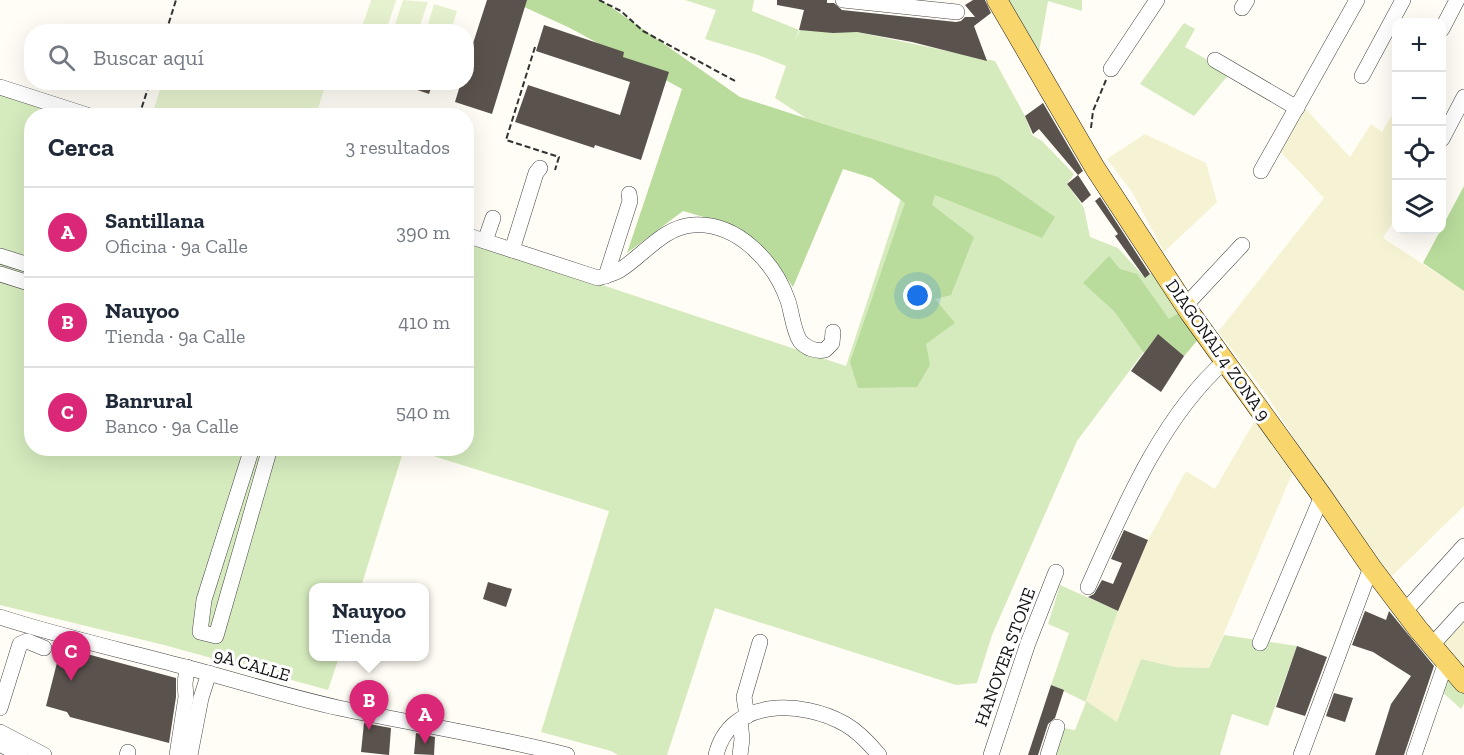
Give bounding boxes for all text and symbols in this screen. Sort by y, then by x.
map controls [1392,18,1446,234]
button: + [1392,18,1446,72]
search box [24,24,474,90]
icon: search [45,41,78,74]
text: Buscar aquí [93,44,204,71]
button: − [1392,72,1446,126]
button: locate [1392,126,1446,180]
text: Cerca [48,131,114,163]
text: 3 resultados [346,135,450,159]
button: layers [1392,180,1446,234]
text: Santillana [105,207,205,234]
text: A [61,220,74,244]
text: 390 m [396,220,450,244]
text: Oficina · 9a Calle [105,234,248,258]
street label: DIAGONAL 4 ZONA 9 [1161,275,1275,425]
your location [903,281,932,310]
text: Nauyoo [105,297,179,324]
text: B [61,310,74,334]
text: 410 m [398,310,450,334]
text: Tienda · 9a Calle [105,324,245,348]
text: Banrural [105,387,193,414]
text: C [61,400,74,424]
text: 540 m [396,400,450,424]
text: Banco · 9a Calle [105,414,239,438]
popup [309,583,429,661]
street label: HANOVER STONE [970,585,1040,729]
text: Nauyoo [332,597,406,624]
text: Tienda [332,624,391,648]
pin: C [52,632,90,681]
street label: 9A CALLE [211,644,293,686]
pin: B [350,680,388,730]
pin: A [406,694,444,744]

